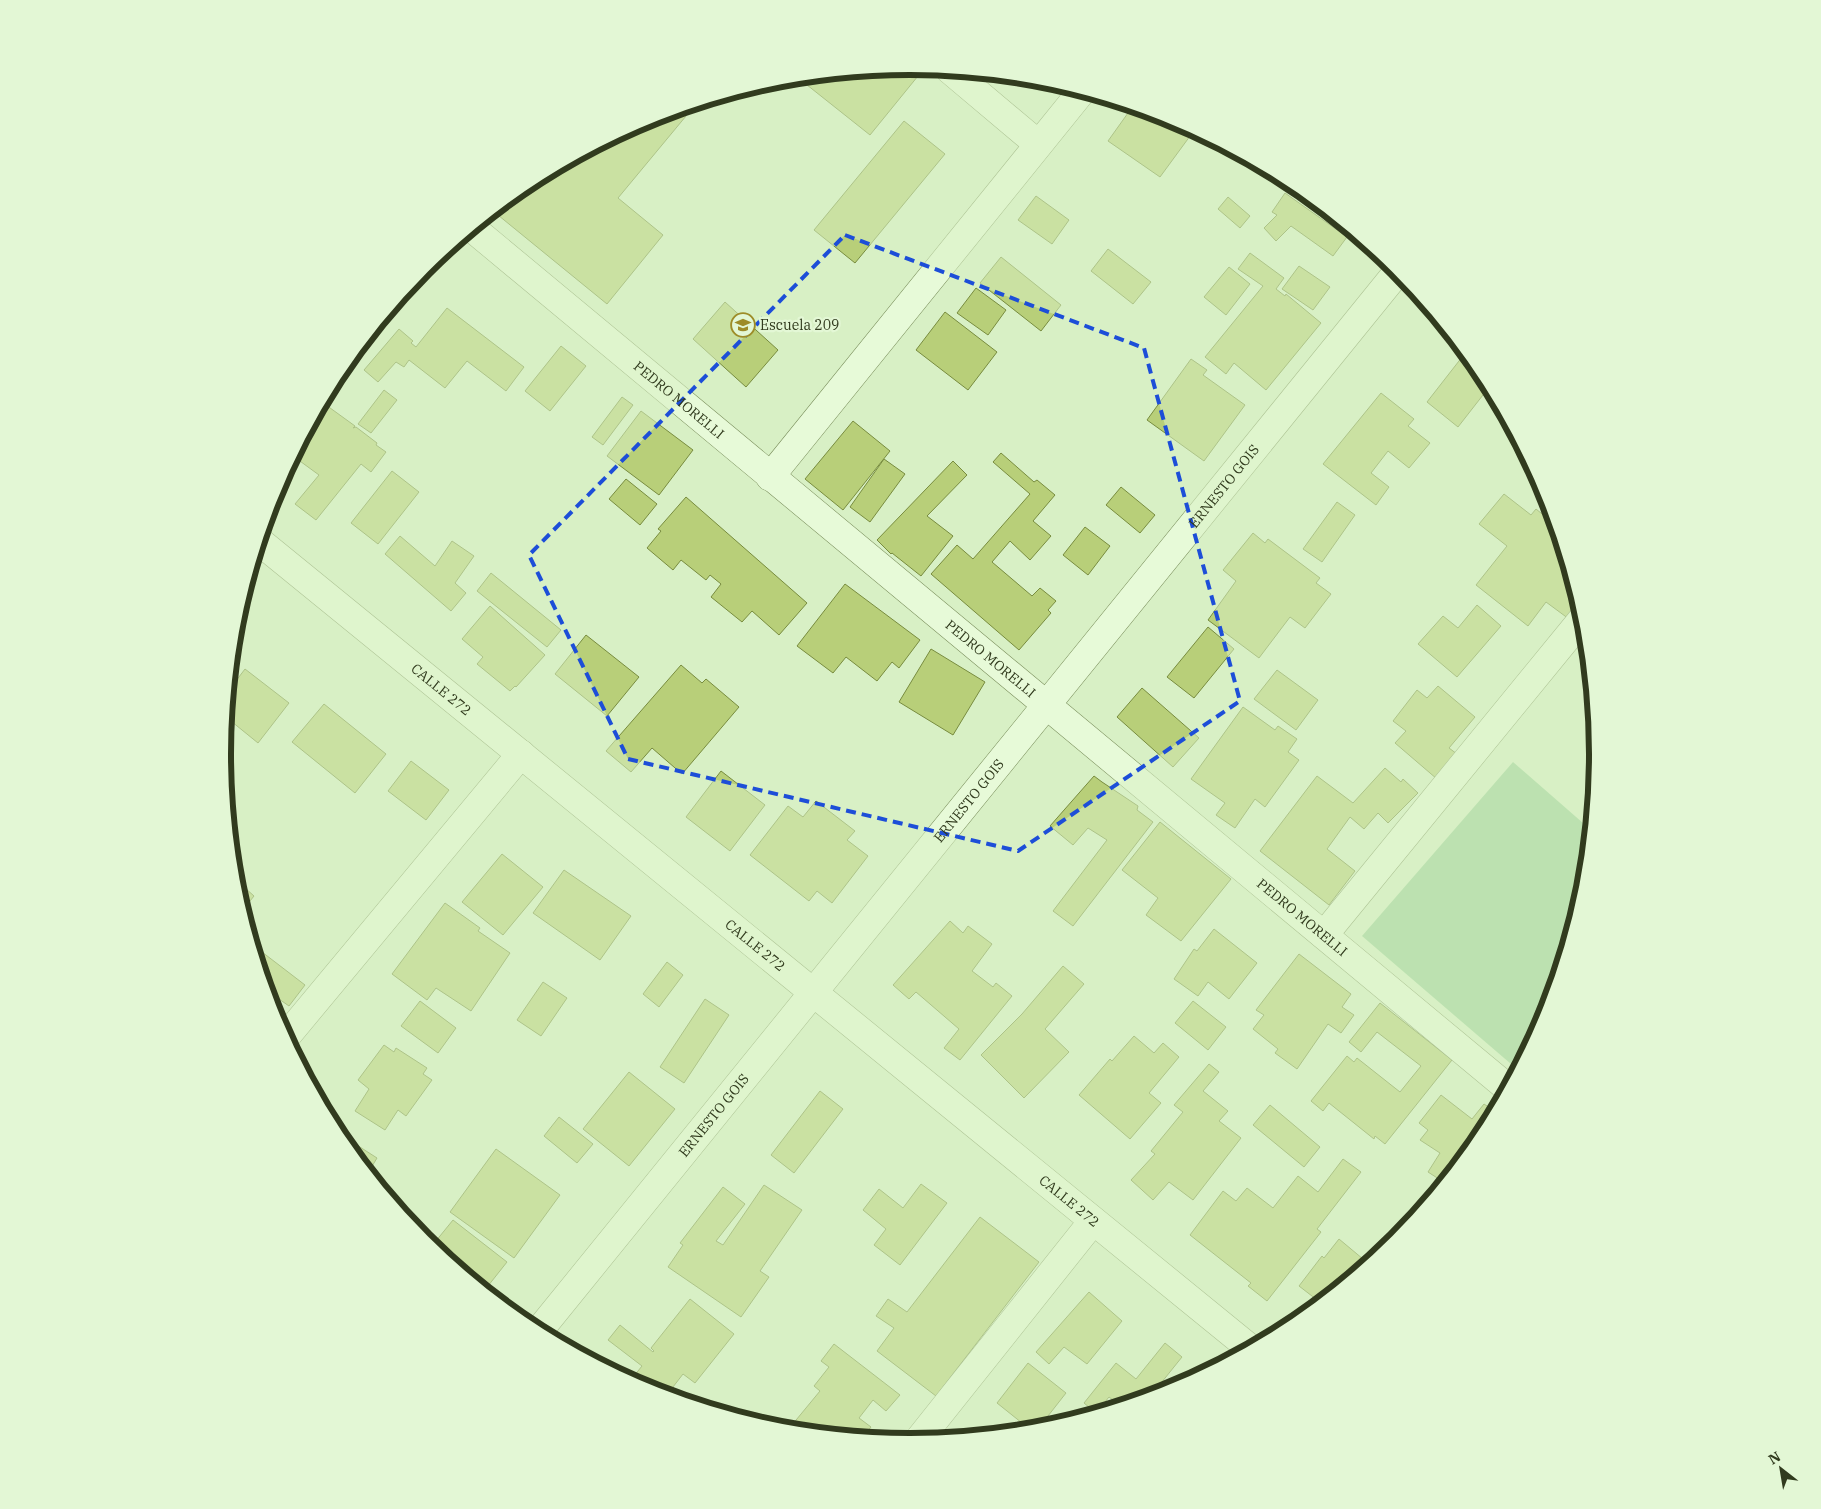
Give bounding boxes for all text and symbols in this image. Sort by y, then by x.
school or university icon: Escuela 209 [730,312,756,338]
place label: Escuela 209 [760,316,840,334]
street label: PEDRO MORELLI [630,357,728,443]
street label: ERNESTO GOIS [1185,441,1263,531]
street label: PEDRO MORELLI [942,616,1040,701]
street label: CALLE 272 [407,660,475,719]
street label: ERNESTO GOIS [930,755,1008,846]
street label: PEDRO MORELLI [1253,874,1351,960]
street label: CALLE 272 [721,915,789,975]
street label: ERNESTO GOIS [675,1070,753,1161]
street label: CALLE 272 [1035,1171,1103,1231]
north arrow [1756,1444,1806,1494]
text: N [1765,1447,1784,1468]

